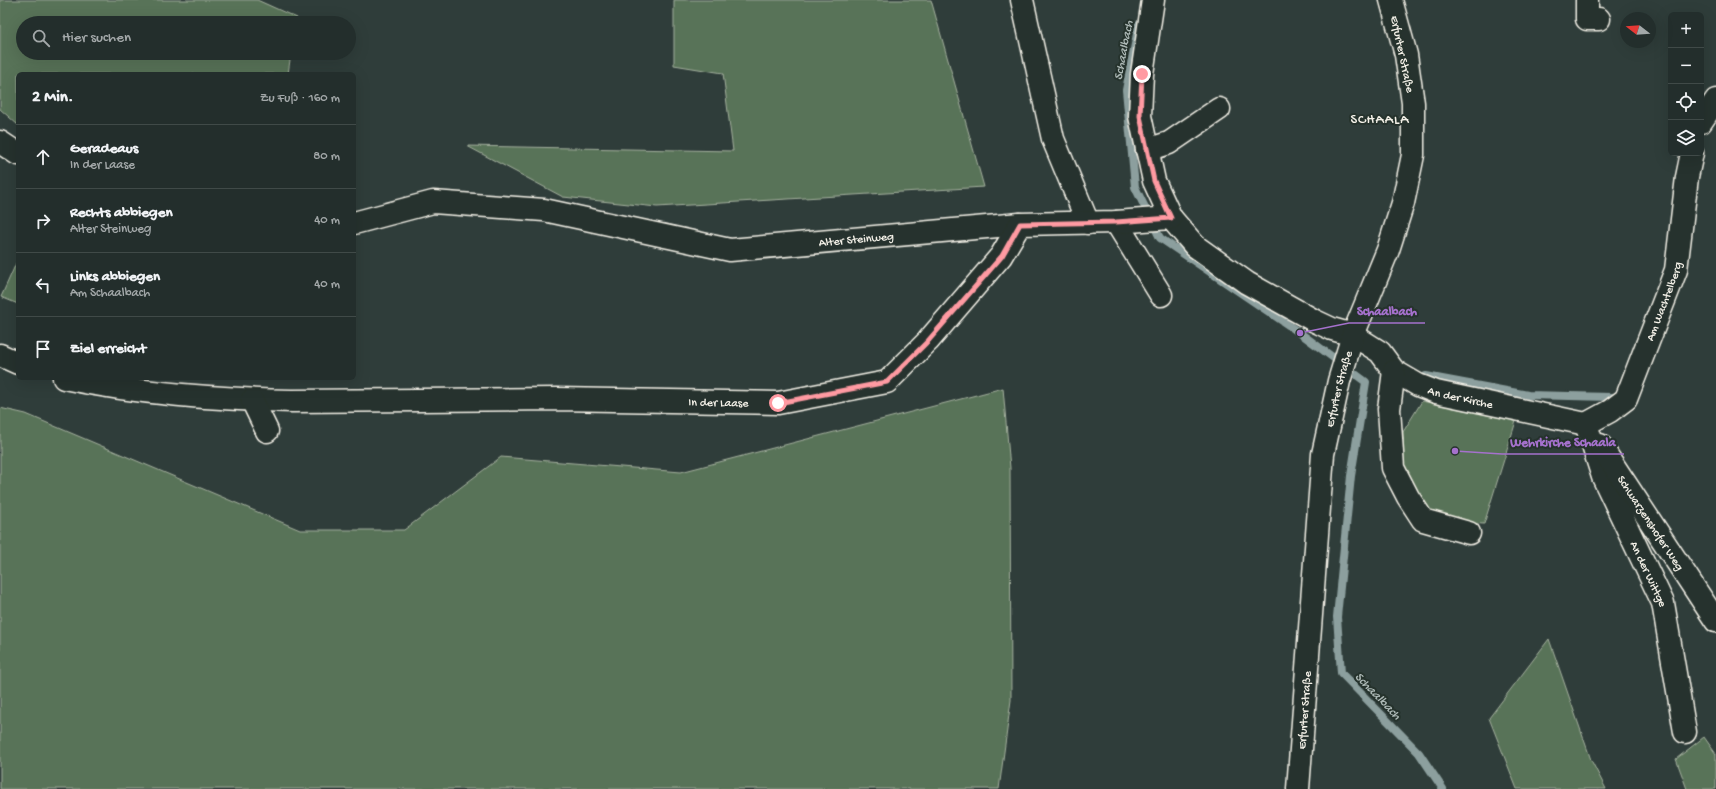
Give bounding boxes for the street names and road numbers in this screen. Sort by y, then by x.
street label: Erfurter Straße [1386,15,1416,95]
street label: Alter Steinweg [818,230,895,251]
street label: Am Wachtelberg [1644,261,1686,343]
street label: Erfurter Straße [1324,349,1357,429]
street label: An der Kirche [1425,384,1495,413]
street label: In der Laase [688,396,749,411]
street label: Schwarzenshofer Weg [1613,474,1686,574]
street label: An der Wittge [1626,539,1669,609]
street label: Erfurter Straße [1296,670,1316,750]

